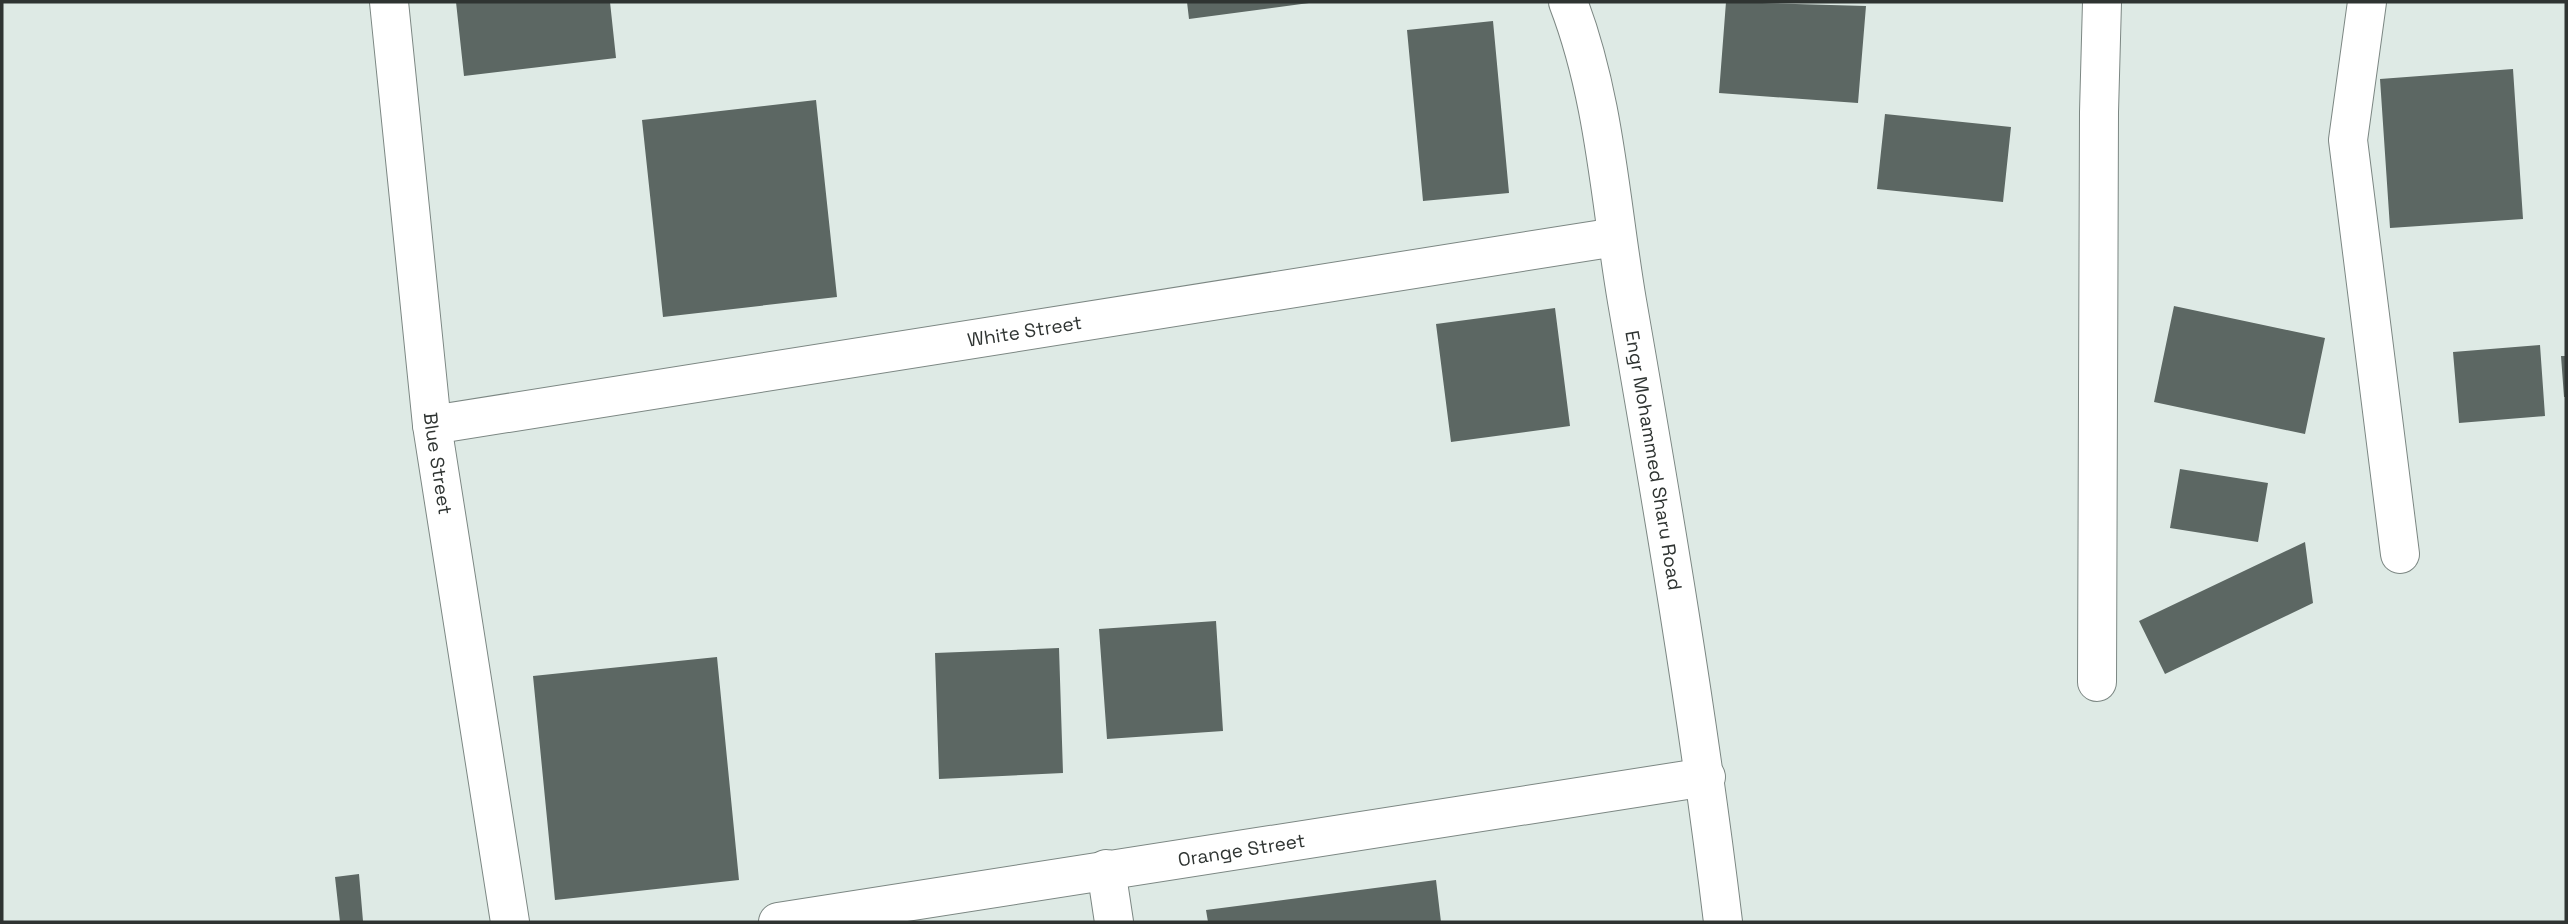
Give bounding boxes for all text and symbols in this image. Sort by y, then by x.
street label: White Street [966,310,1084,353]
street label: Engr Mohammed Sharu Road [1619,329,1688,592]
street label: Blue Street [418,411,458,516]
street label: Orange Street [1176,828,1307,872]

